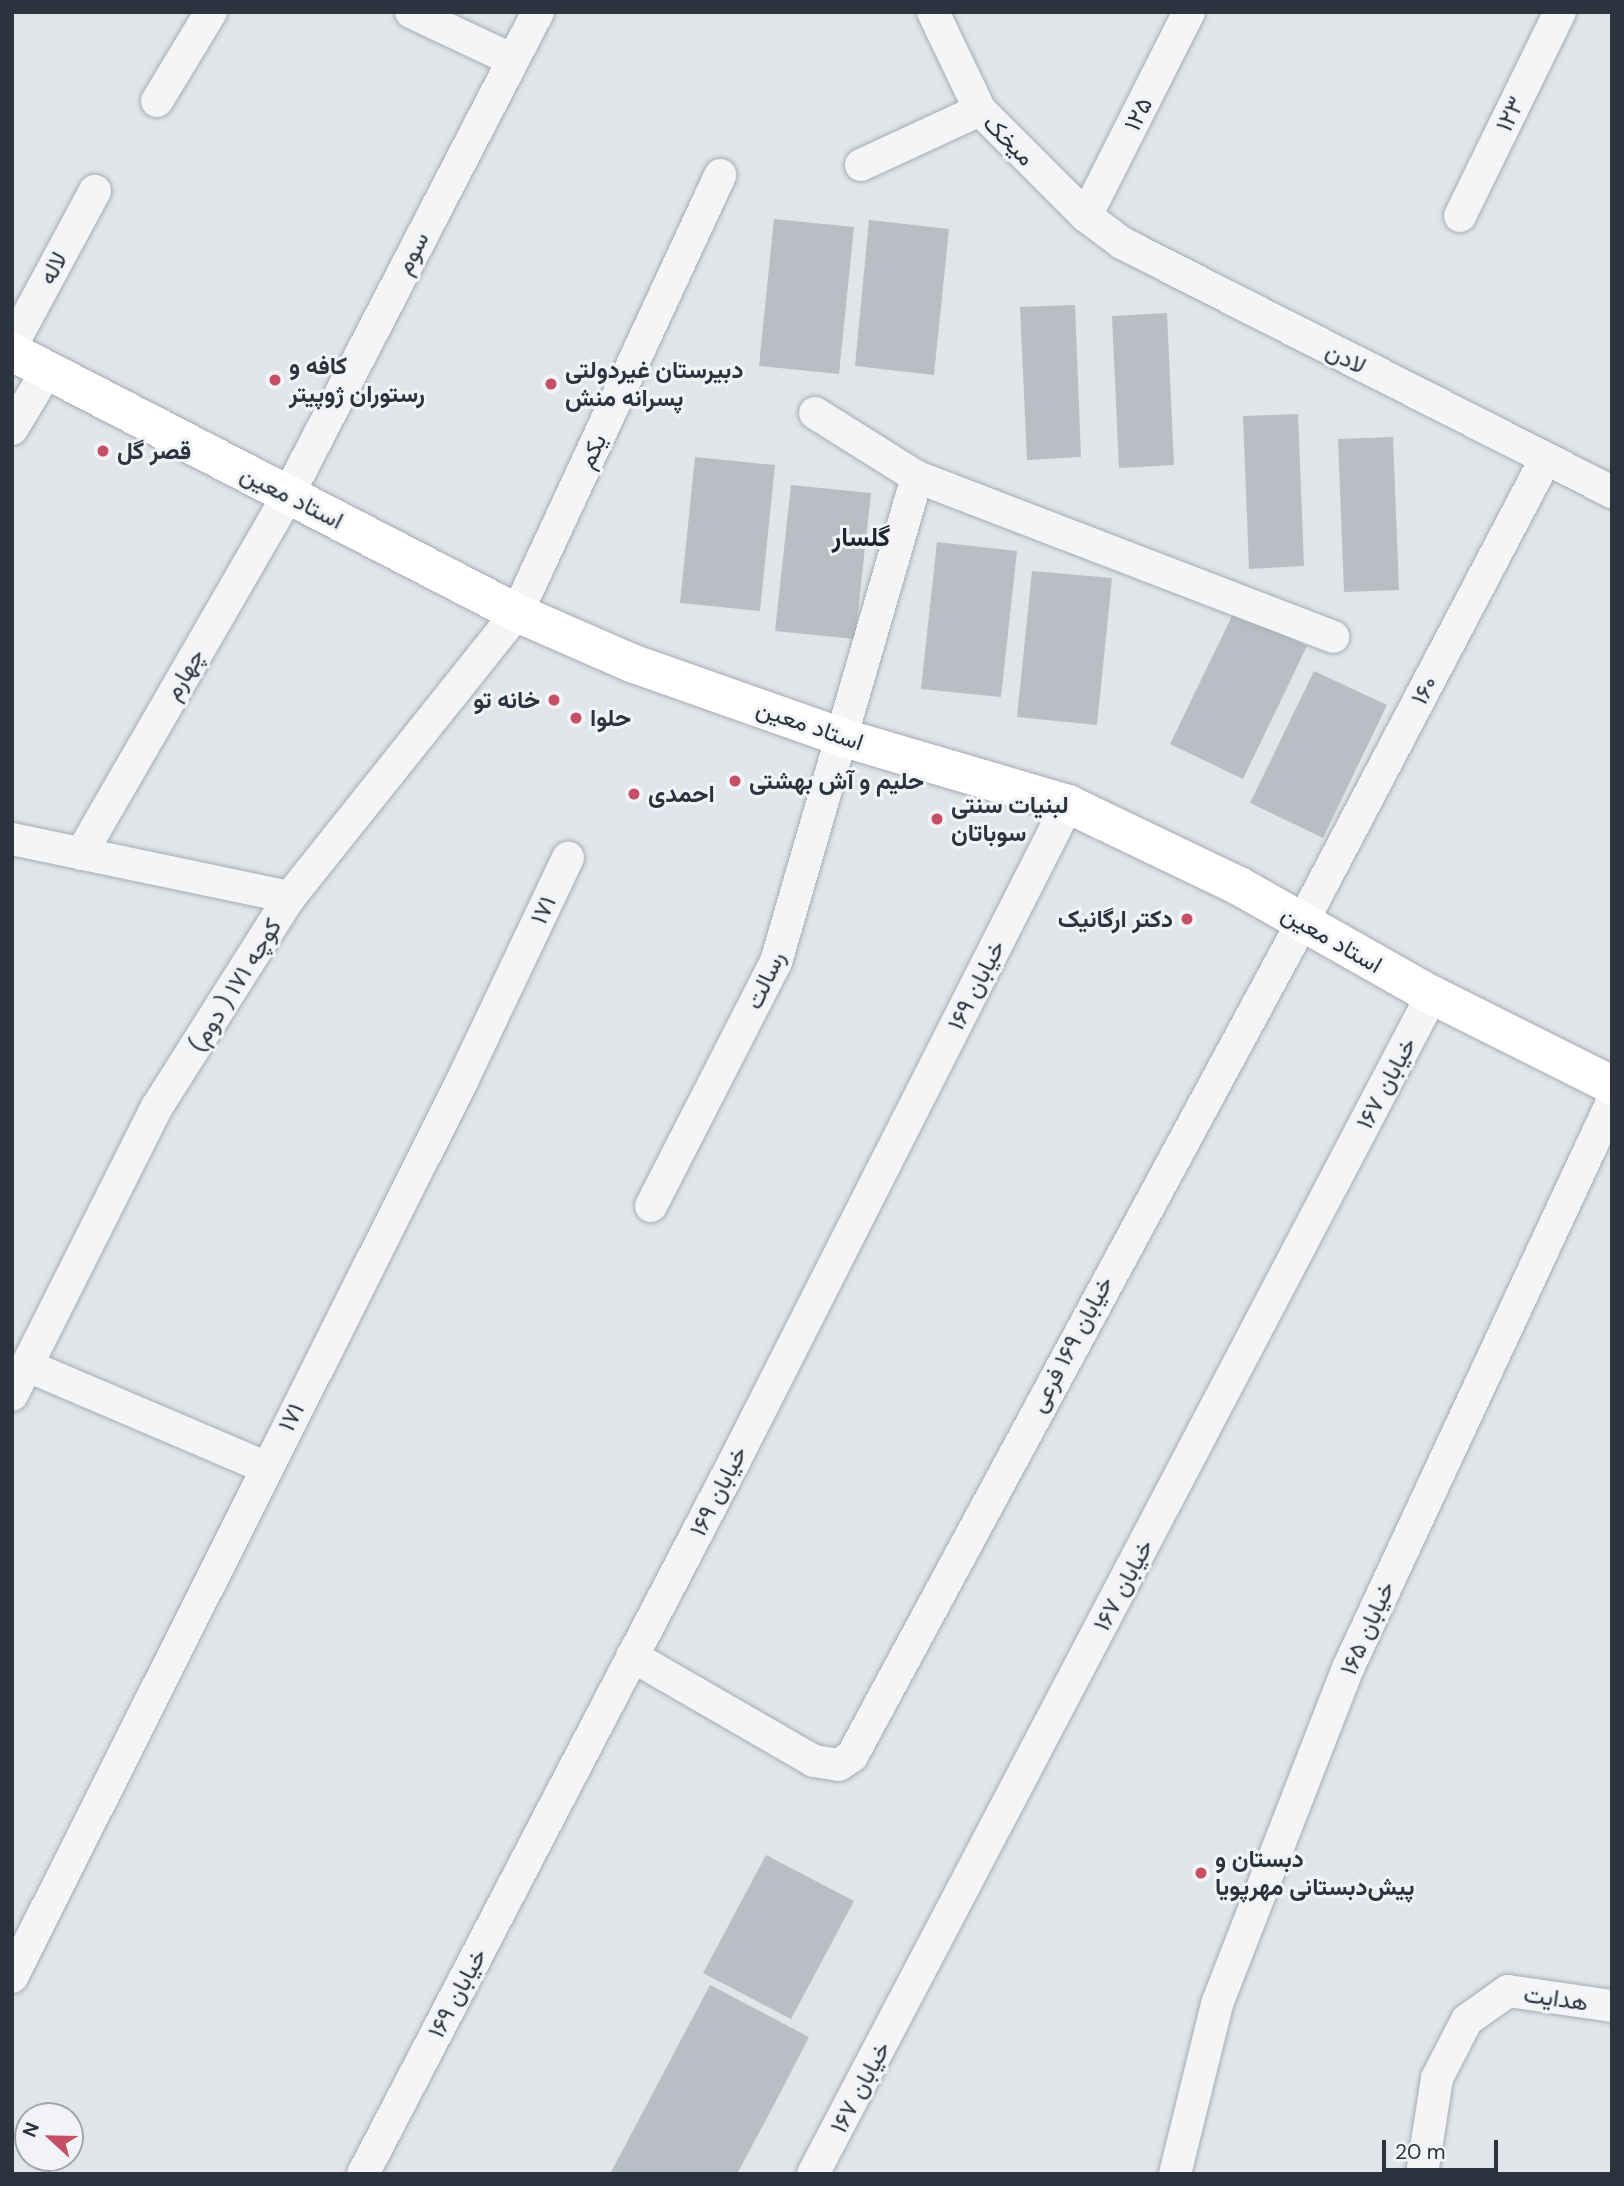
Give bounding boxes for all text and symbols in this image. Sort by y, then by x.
street label: ۱۲۵ [1118,92,1158,136]
street label: ۱۲۳ [1489,92,1531,136]
street label: میخک [977,108,1041,172]
street label: سوم [389,227,435,279]
street label: لاله [33,247,73,289]
street label: لادن [1321,336,1371,380]
place label: کافه و رستوران ژوپیتر [289,352,425,408]
place label: دبیرستان غیردولتی پسرانه منش [565,356,743,412]
marker: کافه و رستوران ژوپیتر [267,372,283,388]
marker: دبیرستان غیردولتی پسرانه منش [543,376,559,392]
street label: یکم [572,429,612,473]
place label: قصر گل [117,437,191,465]
marker: قصر گل [95,443,111,459]
street label: استاد معین [236,459,348,535]
district label: گلسار [832,522,890,554]
street label: چهارم [158,643,210,705]
street label: ۱۶۰ [1405,671,1443,709]
place label: خانه تو [473,686,540,714]
marker: خانه تو [546,692,562,708]
street label: استاد معین [753,693,867,757]
place label: حلوا [590,704,631,732]
marker: حلوا [568,710,584,726]
place label: حلیم و آش بهشتی [749,767,924,795]
marker: حلیم و آش بهشتی [727,773,743,789]
place label: احمدی [648,780,715,808]
marker: احمدی [626,786,642,802]
place label: لبنیات سنتی سوباتان [951,791,1069,847]
marker: لبنیات سنتی سوباتان [929,811,945,827]
street label: ۱۷۱ [524,891,562,929]
street label: استاد معین [1277,899,1387,979]
place label: دکتر ارگانیک [1058,905,1173,933]
marker: دکتر ارگانیک [1179,911,1195,927]
street label: کوچه ۱۷۱ ( دوم) [183,913,287,1057]
street label: خیابان ۱۶۹ [941,935,1011,1035]
street label: رسالت [739,946,791,1014]
street label: خیابان ۱۶۷ [1350,1032,1422,1134]
street label: خیابان ۱۶۹ فرعی [1023,1271,1119,1417]
street label: ۱۷۱ [272,1398,310,1436]
street label: خیابان ۱۶۹ [683,1441,753,1541]
street label: خیابان ۱۶۷ [1087,1534,1159,1636]
street label: خیابان ۱۶۵ [1334,1577,1400,1679]
place label: دبستان و پیش‌دبستانی مهرپویا [1215,1845,1415,1901]
marker: دبستان و پیش‌دبستانی مهرپویا [1193,1865,1209,1881]
street label: خیابان ۱۶۹ [421,1943,493,2043]
street label: هدایت [1522,1979,1590,2017]
street label: خیابان ۱۶۷ [824,2036,896,2138]
north arrow [14,2102,84,2172]
text: N [17,2119,45,2141]
scale bar [1386,2126,1502,2170]
text: 20 m [1395,2138,1446,2166]

